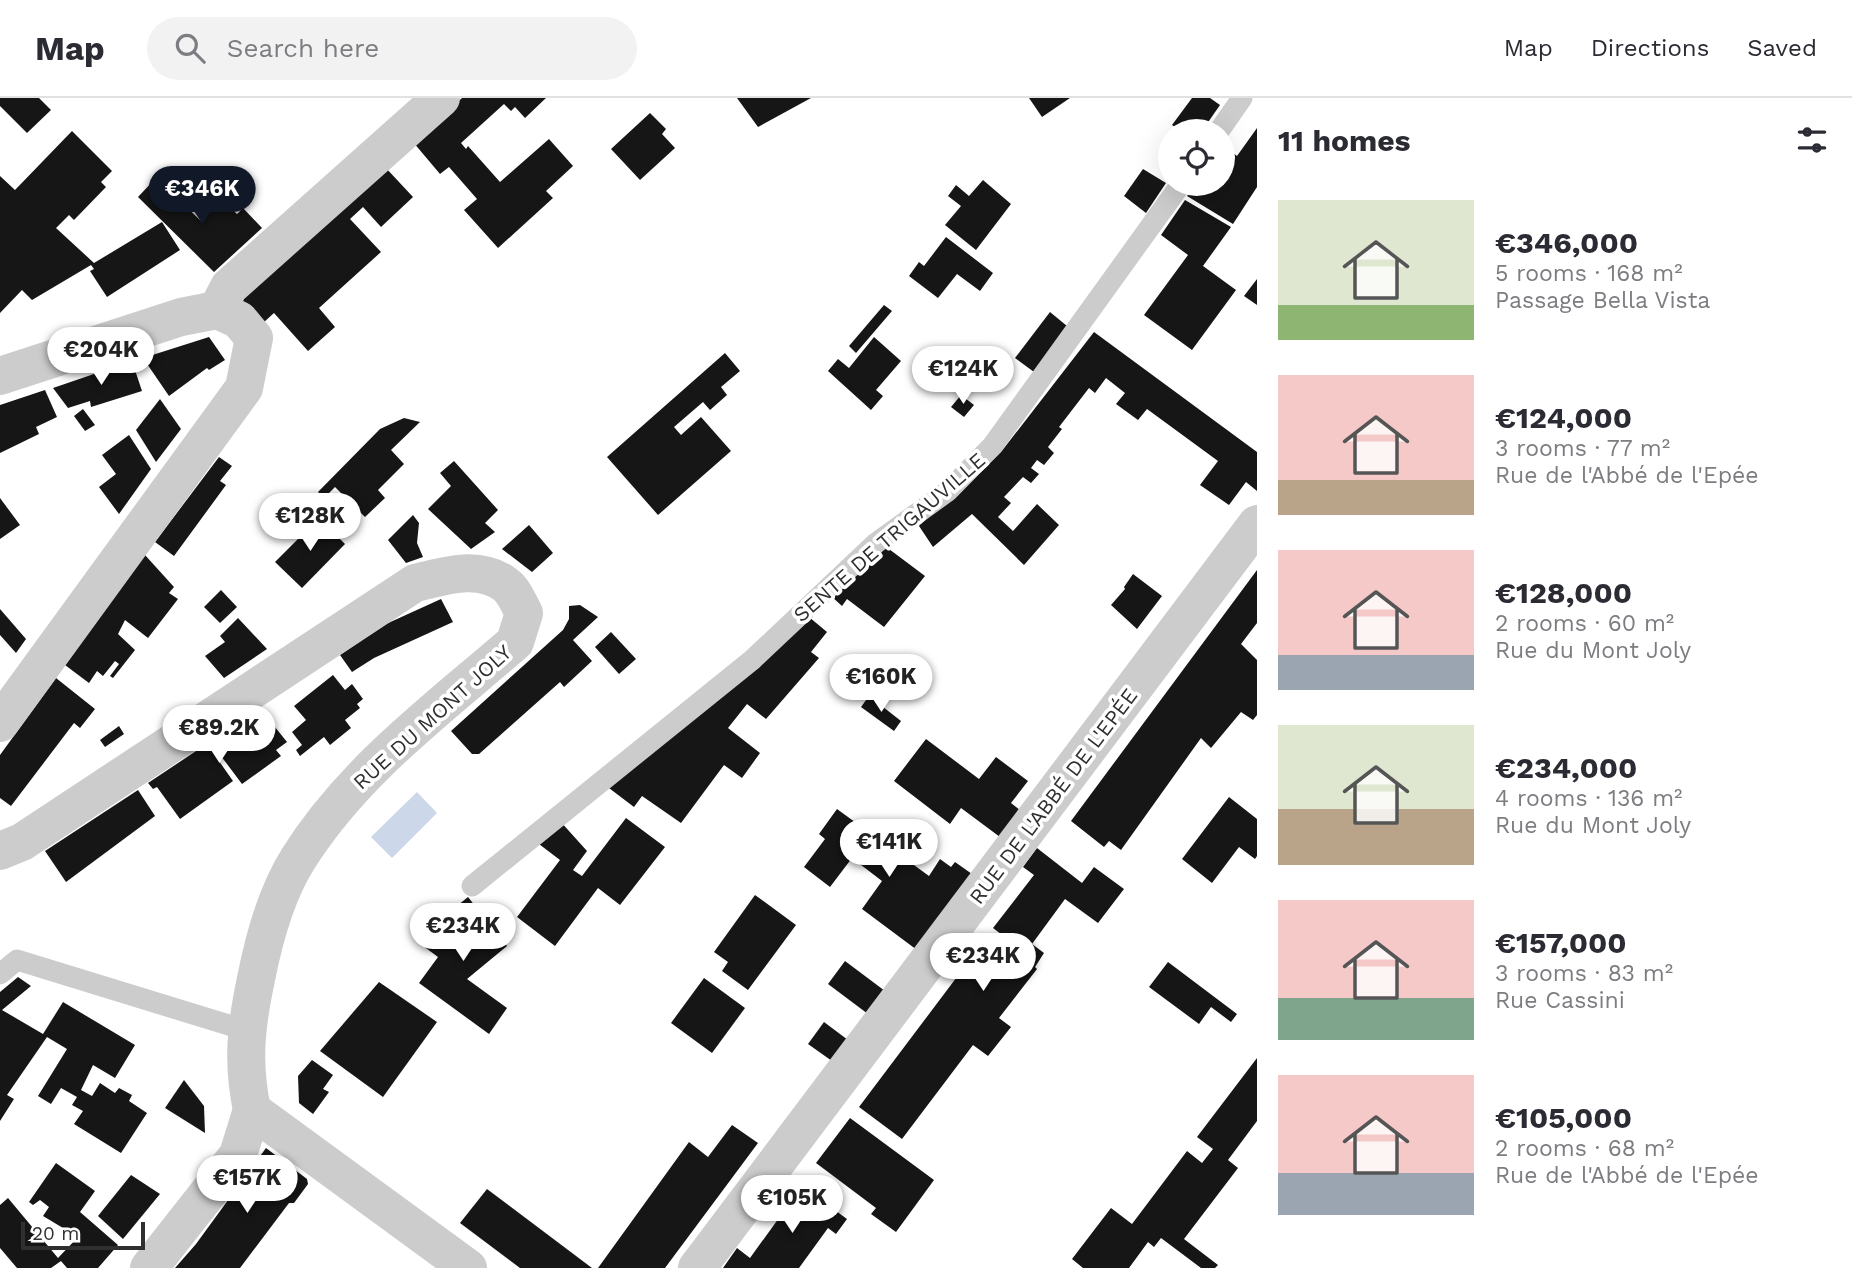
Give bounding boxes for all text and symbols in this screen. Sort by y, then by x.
search box [147,17,637,80]
text: Map [35,29,105,68]
icon: search [171,29,209,67]
text: Search here [227,33,379,63]
text: Map [1504,34,1553,62]
text: Directions [1591,34,1709,62]
text: Saved [1747,34,1817,62]
map controls [1158,119,1235,196]
button: locate [1158,119,1235,196]
icon: filters [1793,121,1831,159]
text: 11 homes [1278,123,1411,158]
pin: €346K [153,166,251,226]
text: €346K [165,175,239,202]
text: €346,000 [1495,225,1638,260]
icon: home [1334,228,1418,312]
text: 5 rooms · 168 m² [1495,260,1683,287]
text: Passage Bella Vista [1495,287,1710,314]
pin: €204K [52,328,150,387]
text: €204K [63,336,139,363]
pin: €124K [914,346,1012,406]
text: €124K [928,355,998,382]
text: €124,000 [1495,400,1632,435]
icon: home [1334,403,1418,487]
text: 3 rooms · 77 m² [1495,435,1670,462]
street label: SENTE DE TRIGAUVILLE [788,447,990,627]
text: Rue de l'Abbé de l'Epée [1495,462,1759,489]
pin: €128K [261,494,359,553]
text: €128K [275,502,345,529]
text: €128,000 [1495,575,1632,610]
icon: home [1334,578,1418,662]
text: 2 rooms · 60 m² [1495,610,1674,637]
text: Rue du Mont Joly [1495,637,1691,664]
street label: RUE DU MONT JOLY [348,639,516,795]
pin: €160K [832,654,930,714]
text: €160K [846,663,916,690]
street label: RUE DE L'ABBÉ DE L'EPÉE [964,683,1142,909]
pin: €89.2K [162,706,276,765]
text: €89.2K [179,714,259,741]
text: €234,000 [1495,750,1637,785]
icon: home [1334,753,1418,837]
text: 4 rooms · 136 m² [1495,785,1683,812]
text: Rue du Mont Joly [1495,812,1691,839]
pin: €141K [840,820,938,879]
text: €141K [856,828,922,855]
pin: €234K [414,904,512,963]
text: €234K [426,912,500,939]
text: €157,000 [1495,925,1627,960]
icon: home [1334,928,1418,1012]
pin: €234K [934,934,1032,993]
text: €234K [946,942,1020,969]
text: 3 rooms · 83 m² [1495,960,1673,987]
text: Rue Cassini [1495,987,1625,1014]
text: €105,000 [1495,1100,1632,1135]
icon: home [1334,1103,1418,1187]
text: 2 rooms · 68 m² [1495,1135,1674,1162]
pin: €157K [198,1156,296,1215]
text: Rue de l'Abbé de l'Epée [1495,1162,1759,1189]
text: €157K [213,1164,281,1191]
pin: €105K [743,1176,841,1235]
text: €105K [757,1184,827,1211]
scale bar [21,1219,145,1251]
text: 20 m [32,1222,79,1245]

